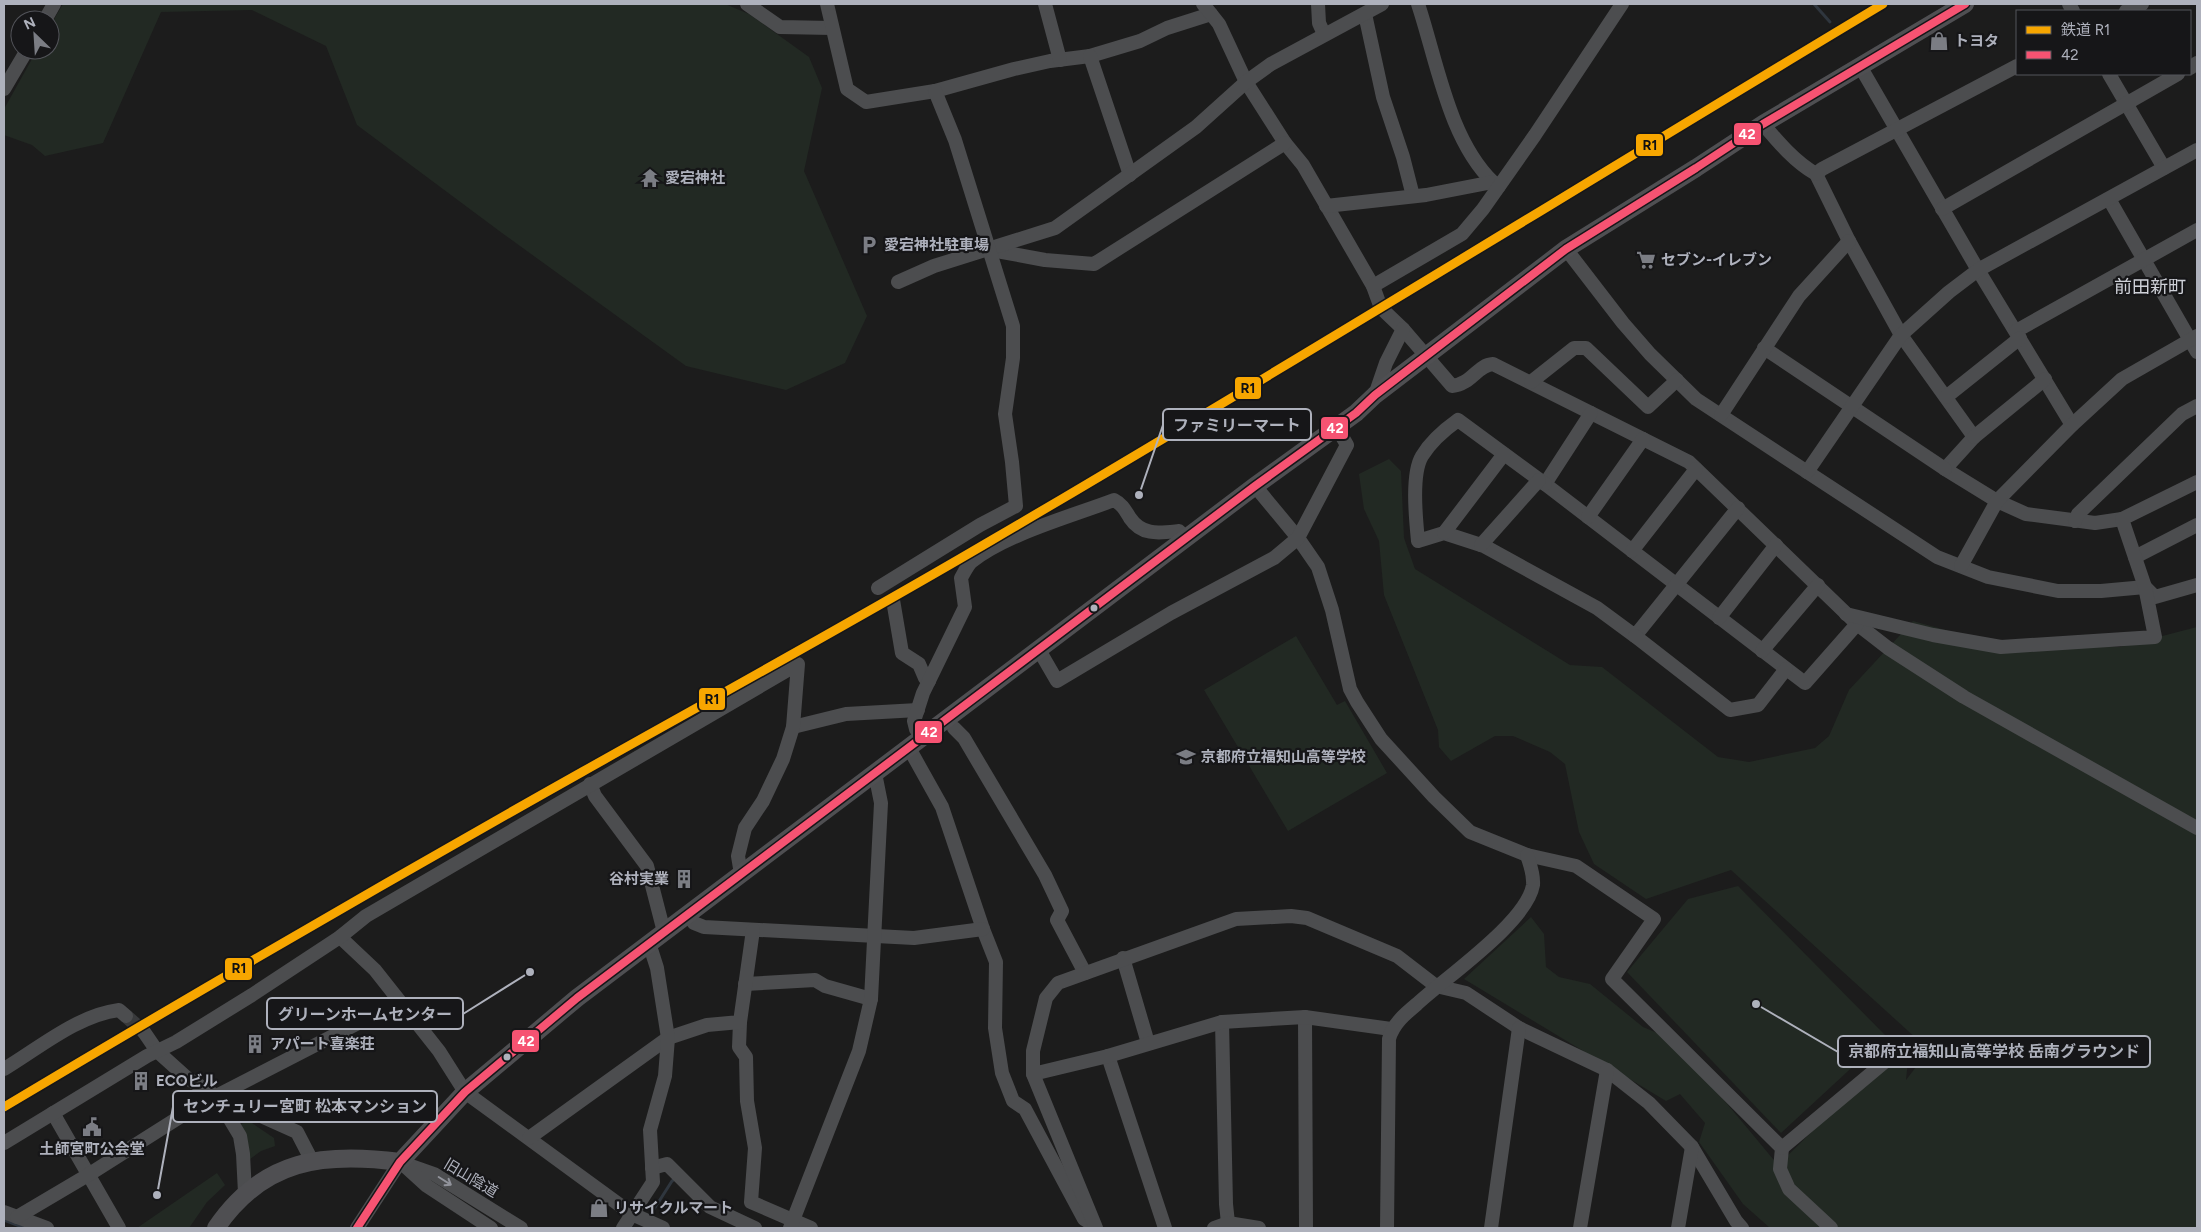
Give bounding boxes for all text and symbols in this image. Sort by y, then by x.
north arrow [10,10,60,60]
legend [2016,10,2191,75]
text: N [21,14,38,34]
text: 鉄道 R1 [2061,21,2110,39]
shop icon: トヨタ [1928,30,1950,52]
place label: トヨタ [1954,32,1999,50]
text: 42 [2061,46,2079,64]
line badge: 42 [1733,122,1762,146]
text: 42 [1739,126,1755,143]
line badge: R1 [1635,133,1664,157]
text: R1 [1643,137,1657,154]
temple icon: 愛宕神社 [639,167,661,189]
place label: 愛宕神社 [665,169,725,187]
parking icon: 愛宕神社駐車場 [858,234,880,256]
place label: 愛宕神社駐車場 [884,236,989,254]
supermarket icon: セブン-イレブン [1635,249,1657,271]
place label: セブン-イレブン [1661,251,1772,269]
district label: 前田新町 [2114,276,2186,298]
line badge: R1 [1234,376,1262,400]
text: R1 [1241,380,1255,397]
callout: ファミリーマート [1163,409,1311,440]
text: ファミリーマート [1173,416,1301,435]
line badge: 42 [1320,416,1349,440]
text: 42 [1327,420,1343,437]
unlabelled marker [1089,603,1099,613]
line badge: R1 [698,687,726,711]
text: R1 [705,691,719,708]
line badge: 42 [914,720,943,744]
text: 42 [921,724,937,741]
school or university icon: 京都府立福知山高等学校 [1175,746,1197,768]
place label: 京都府立福知山高等学校 [1201,748,1366,766]
building icon: 谷村実業 [673,868,695,890]
place label: 谷村実業 [609,870,669,888]
line badge: R1 [224,957,253,981]
text: R1 [232,960,246,977]
callout: グリーンホームセンター [267,998,463,1029]
text: グリーンホームセンター [278,1005,452,1024]
line badge: 42 [511,1029,540,1053]
building icon: アパート喜楽荘 [244,1033,266,1055]
text: 42 [518,1033,534,1050]
place label: アパート喜楽荘 [270,1035,375,1053]
callout: 京都府立福知山高等学校 岳南グラウンド [1838,1036,2150,1067]
text: 京都府立福知山高等学校 岳南グラウンド [1848,1042,2140,1061]
unlabelled marker [502,1052,512,1062]
building icon: ECOビル [130,1070,152,1092]
place label: ECOビル [156,1072,218,1090]
callout: センチュリー宮町 松本マンション [173,1091,437,1122]
text: センチュリー宮町 松本マンション [183,1097,427,1116]
public building icon: 土師宮町公会堂 [81,1116,103,1138]
place label: 土師宮町公会堂 [39,1140,145,1158]
street label: 旧山陰道 [441,1155,501,1201]
one-way arrow [438,1175,452,1186]
shop icon: リサイクルマート [588,1197,610,1219]
place label: リサイクルマート [614,1199,733,1217]

